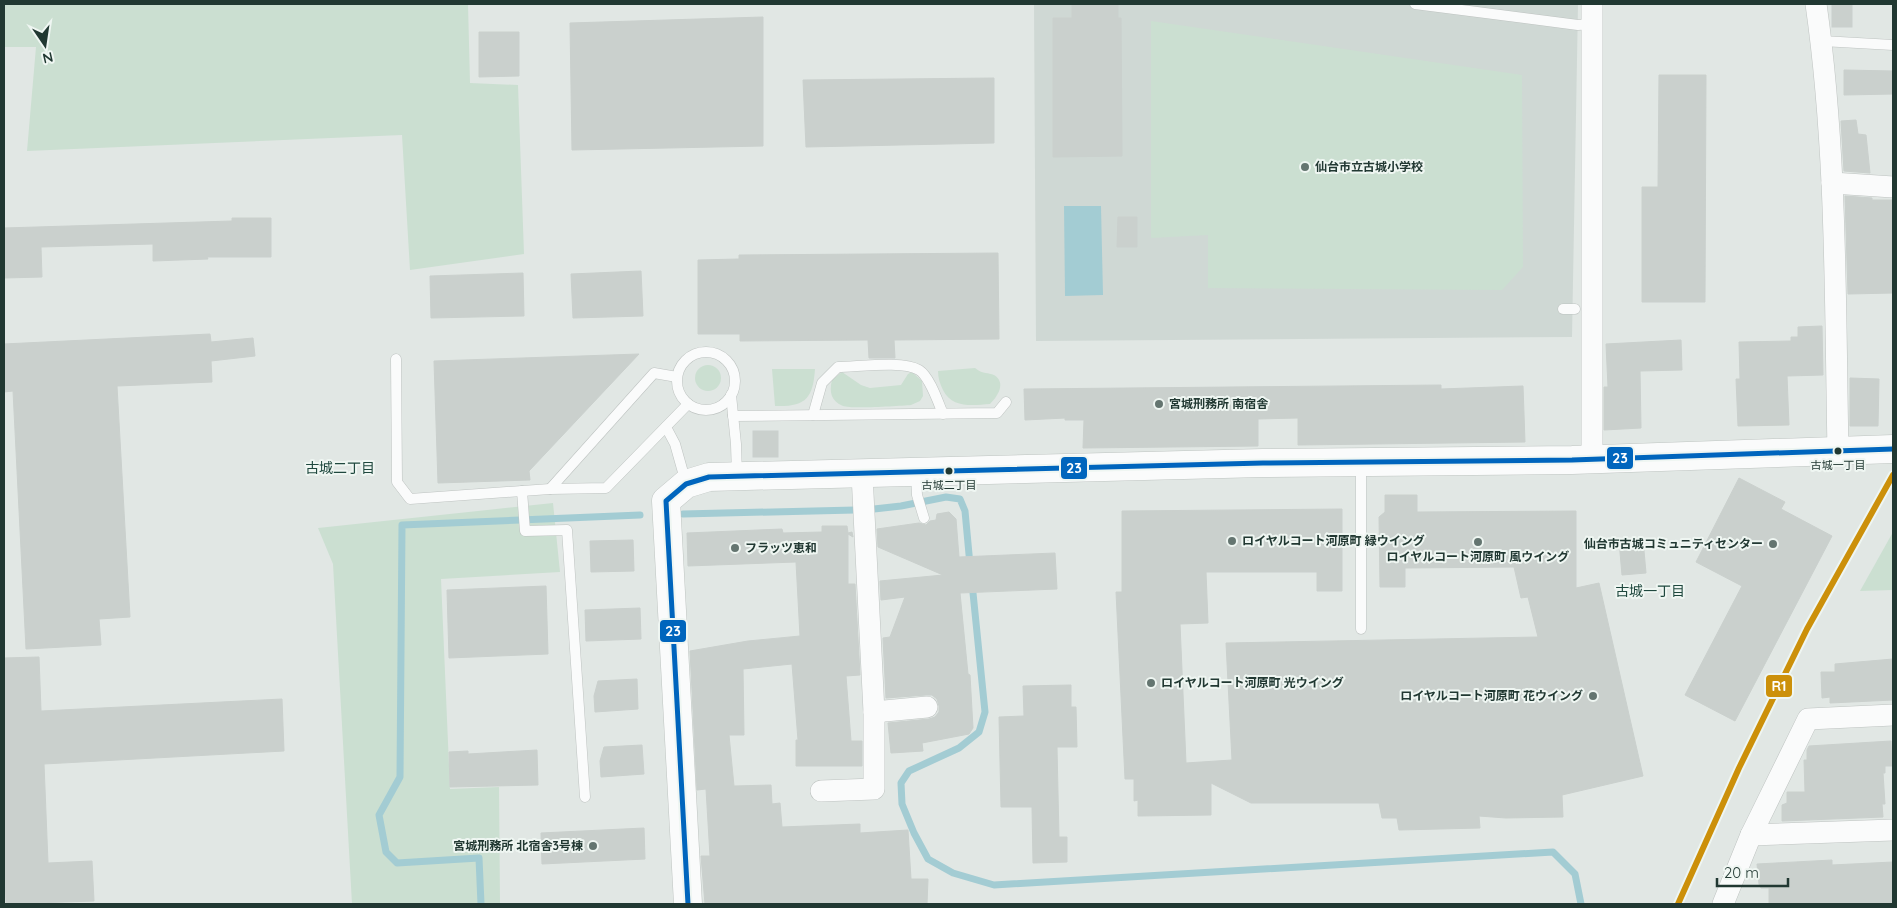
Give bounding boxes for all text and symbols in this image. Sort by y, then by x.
north arrow [20,20,70,70]
text: N [41,48,55,68]
place label: 仙台市立古城小学校 [1315,159,1423,174]
marker: 仙台市立古城小学校 [1299,161,1311,173]
place label: 宮城刑務所 南宿舎 [1169,396,1268,411]
marker: 宮城刑務所 南宿舎 [1153,398,1165,410]
line badge: 23 [1606,446,1634,470]
marker: 古城一丁目 [1833,446,1843,456]
text: 23 [1612,449,1628,467]
line badge: 23 [1060,456,1088,480]
place label: 古城一丁目 [1811,458,1866,472]
district label: 古城二丁目 [305,459,375,477]
text: 23 [1066,459,1082,477]
marker: 古城二丁目 [944,466,954,476]
place label: 古城二丁目 [922,478,977,492]
place label: ロイヤルコート河原町 緑ウイング [1242,533,1425,548]
marker: ロイヤルコート河原町 緑ウイング [1226,535,1238,547]
marker: ロイヤルコート河原町 風ウイング [1472,536,1484,548]
place label: 仙台市古城コミュニティセンター [1584,536,1763,551]
marker: 仙台市古城コミュニティセンター [1767,538,1779,550]
place label: フラッツ恵和 [745,540,817,555]
marker: フラッツ恵和 [729,542,741,554]
place label: ロイヤルコート河原町 風ウイング [1387,549,1569,564]
district label: 古城一丁目 [1615,582,1685,600]
line badge: 23 [659,619,687,643]
text: 23 [665,622,681,640]
line badge: R1 [1765,674,1793,698]
place label: ロイヤルコート河原町 光ウイング [1161,675,1344,690]
marker: ロイヤルコート河原町 光ウイング [1145,677,1157,689]
text: R1 [1771,677,1787,695]
place label: ロイヤルコート河原町 花ウイング [1400,688,1583,703]
marker: ロイヤルコート河原町 花ウイング [1587,690,1599,702]
place label: 宮城刑務所 北宿舎3号棟 [453,838,583,853]
marker: 宮城刑務所 北宿舎3号棟 [587,840,599,852]
scale bar [1717,856,1788,888]
text: 20 m [1724,863,1759,882]

